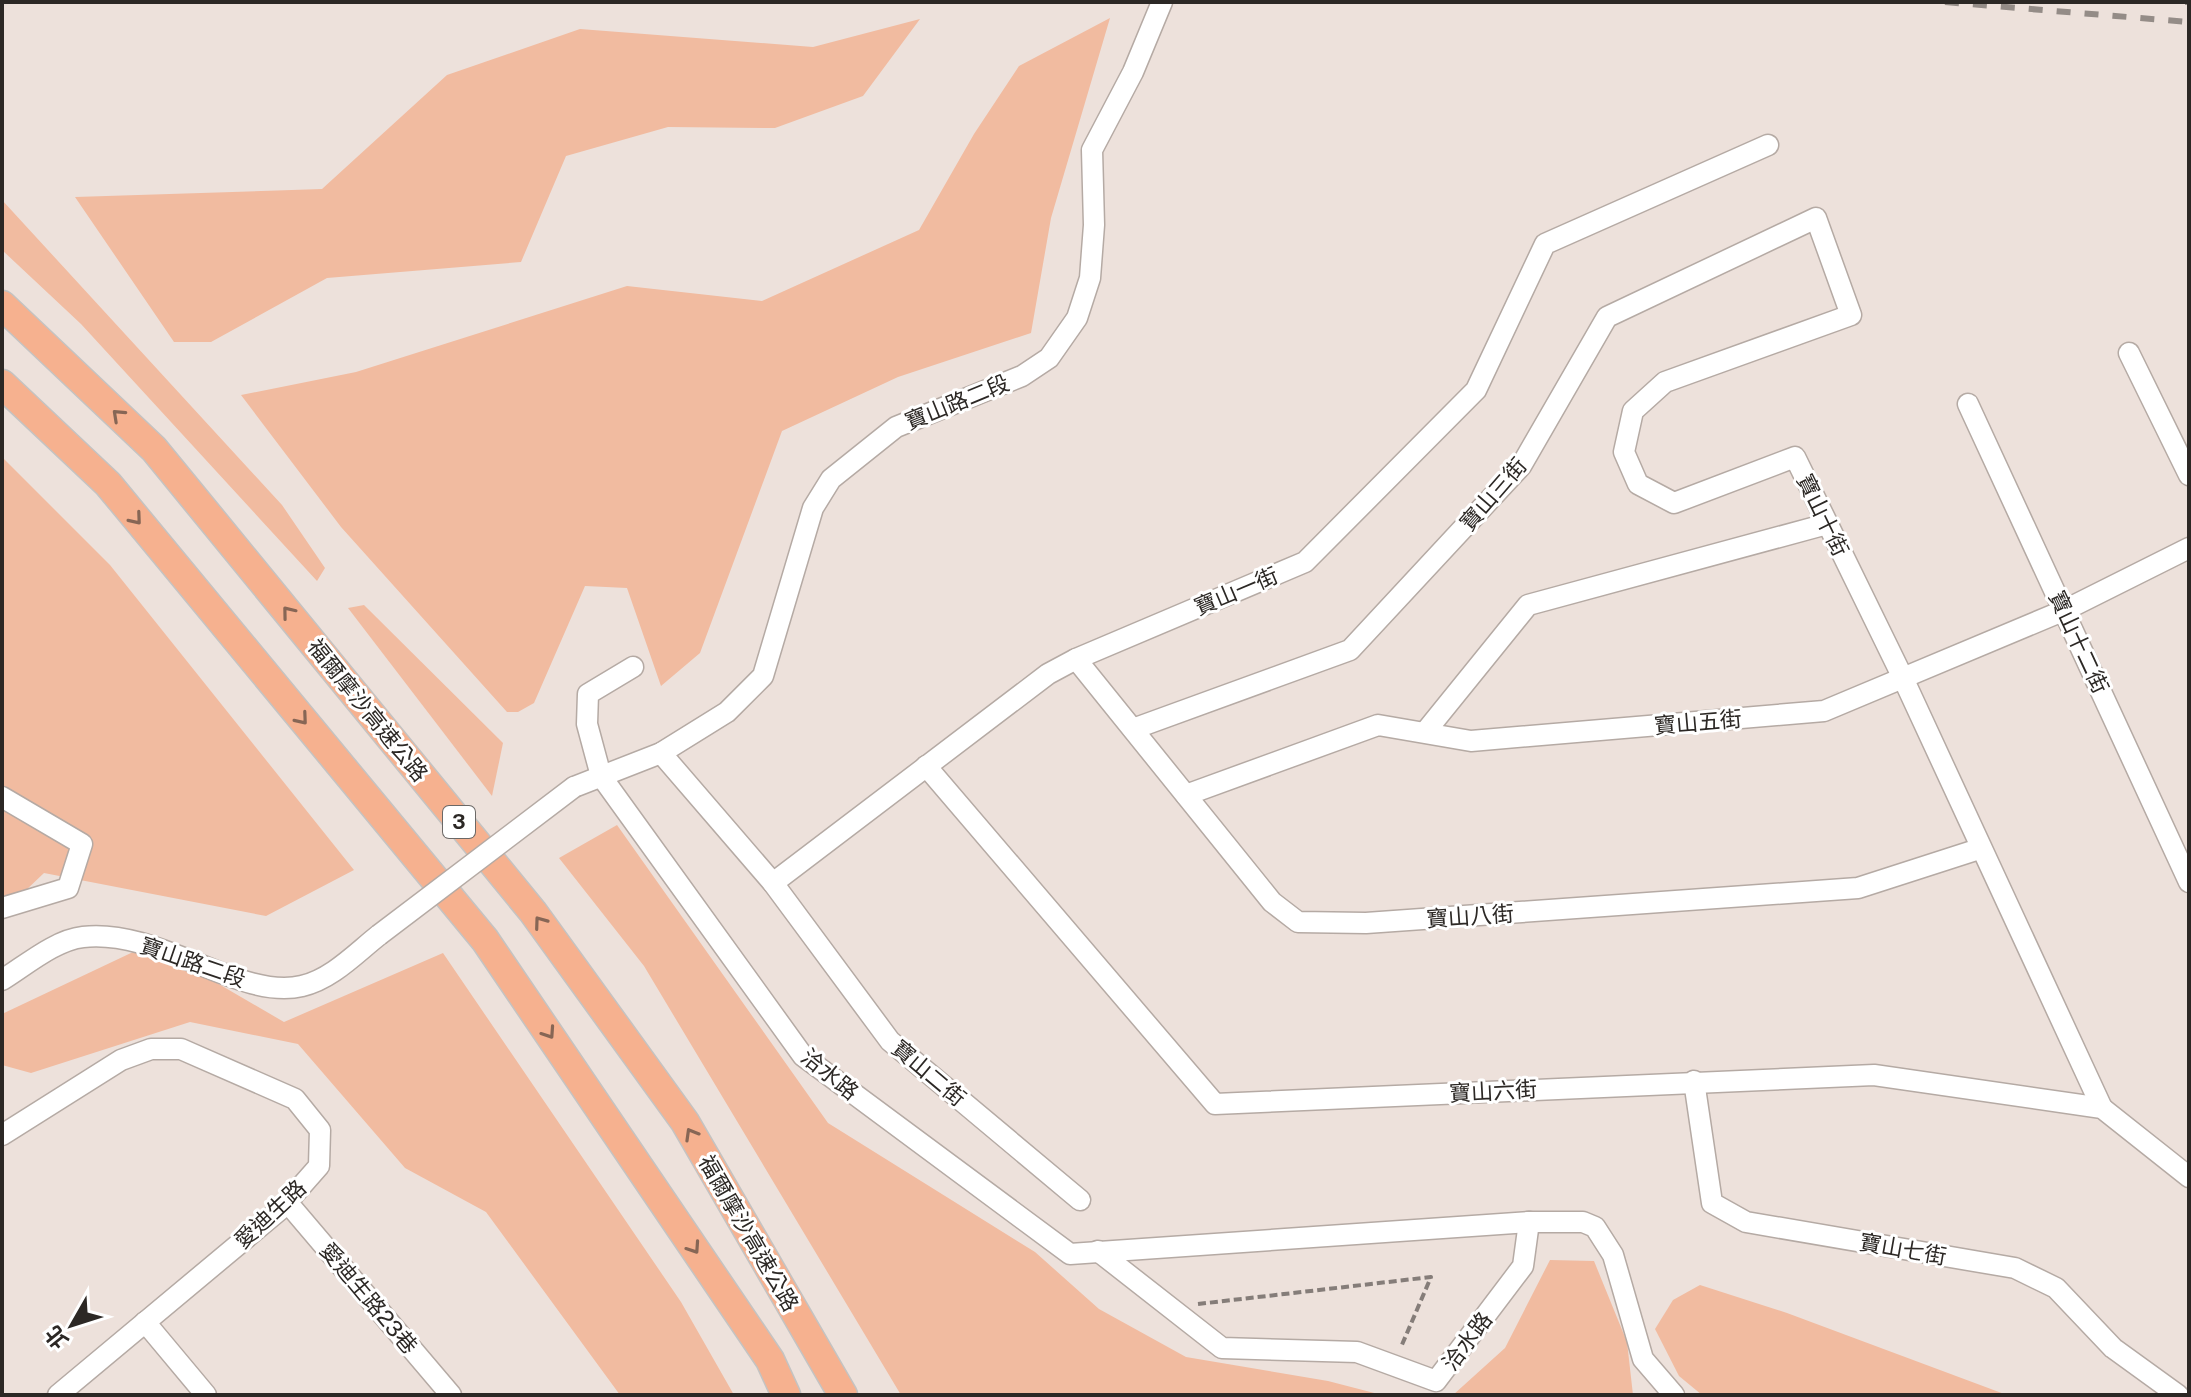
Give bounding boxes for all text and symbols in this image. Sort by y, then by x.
street label: 寶山路二段 [901,369,1013,435]
one-way arrow [113,411,128,425]
street label: 寶山三街 [1454,452,1532,536]
street label: 寶山十街 [1792,470,1854,560]
one-way arrow [126,509,141,524]
street label: 寶山一街 [1190,562,1282,620]
street label: 寶山十二街 [2044,587,2114,697]
one-way arrow [283,607,298,622]
street label: 福爾摩沙高速公路 [303,633,433,787]
street label: 寶山五街 [1653,705,1743,739]
one-way arrow [292,709,307,724]
road number: 3 [443,806,475,838]
street label: 寶山八街 [1425,900,1515,932]
one-way arrow [536,917,550,931]
street label: 寶山路二段 [137,932,249,992]
one-way arrow [539,1025,554,1039]
street label: 寶山二街 [887,1035,971,1111]
street label: 洽水路 [796,1043,864,1105]
street label: 寶山六街 [1448,1076,1538,1106]
one-way arrow [686,1128,701,1143]
street label: 福爾摩沙高速公路 [694,1150,804,1316]
street label: 愛迪生路 [229,1174,311,1254]
street label: 寶山七街 [1857,1229,1949,1269]
street label: 愛迪生路23巷 [315,1237,423,1359]
one-way arrow [685,1240,700,1254]
north arrow [32,1285,112,1365]
street label: 洽水路 [1437,1307,1497,1375]
text: 北 [39,1321,73,1354]

